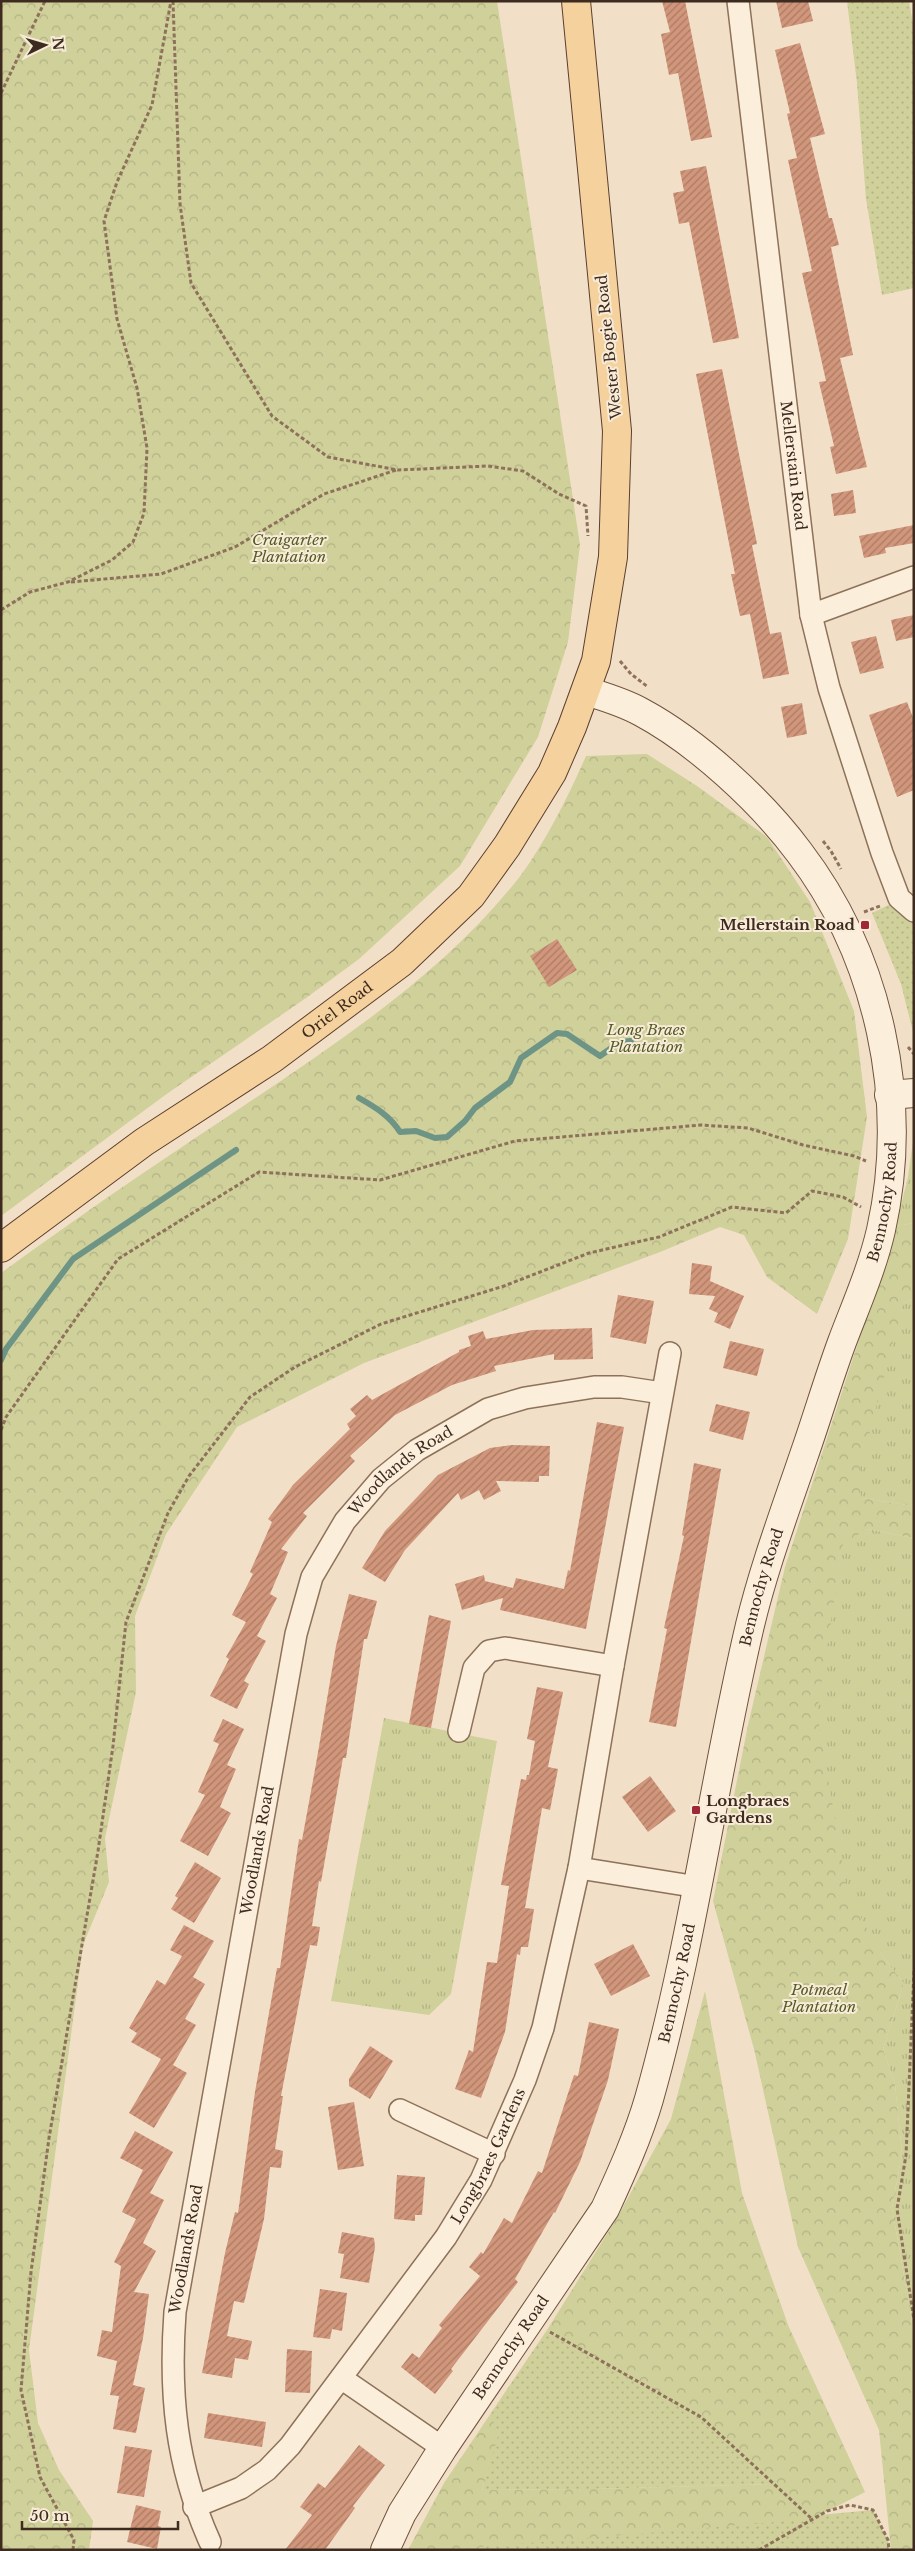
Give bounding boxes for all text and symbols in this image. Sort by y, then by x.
north arrow [20,20,70,70]
text: N [48,37,67,51]
street label: Wester Bogie Road [591,274,626,421]
street label: Mellerstain Road [777,400,811,532]
park label: Craigarter Plantation [251,530,327,566]
place label: Mellerstain Road [720,915,856,934]
marker: Mellerstain Road [859,919,871,931]
street label: Oriel Road [298,977,376,1043]
park label: Long Braes Plantation [606,1020,686,1056]
street label: Bennochy Road [863,1141,901,1264]
street label: Woodlands Road [344,1421,456,1520]
street label: Bennochy Road [735,1526,787,1648]
street label: Woodlands Road [236,1784,278,1918]
place label: Longbraes Gardens [706,1791,789,1827]
marker: Longbraes Gardens [690,1804,702,1816]
street label: Bennochy Road [654,1922,699,2045]
park label: Potmeal Plantation [781,1980,856,2016]
street label: Longbraes Gardens [446,2085,529,2227]
street label: Woodlands Road [165,2183,207,2316]
street label: Bennochy Road [469,2291,553,2403]
scale bar [22,2498,179,2530]
text: 50 m [30,2506,70,2525]

